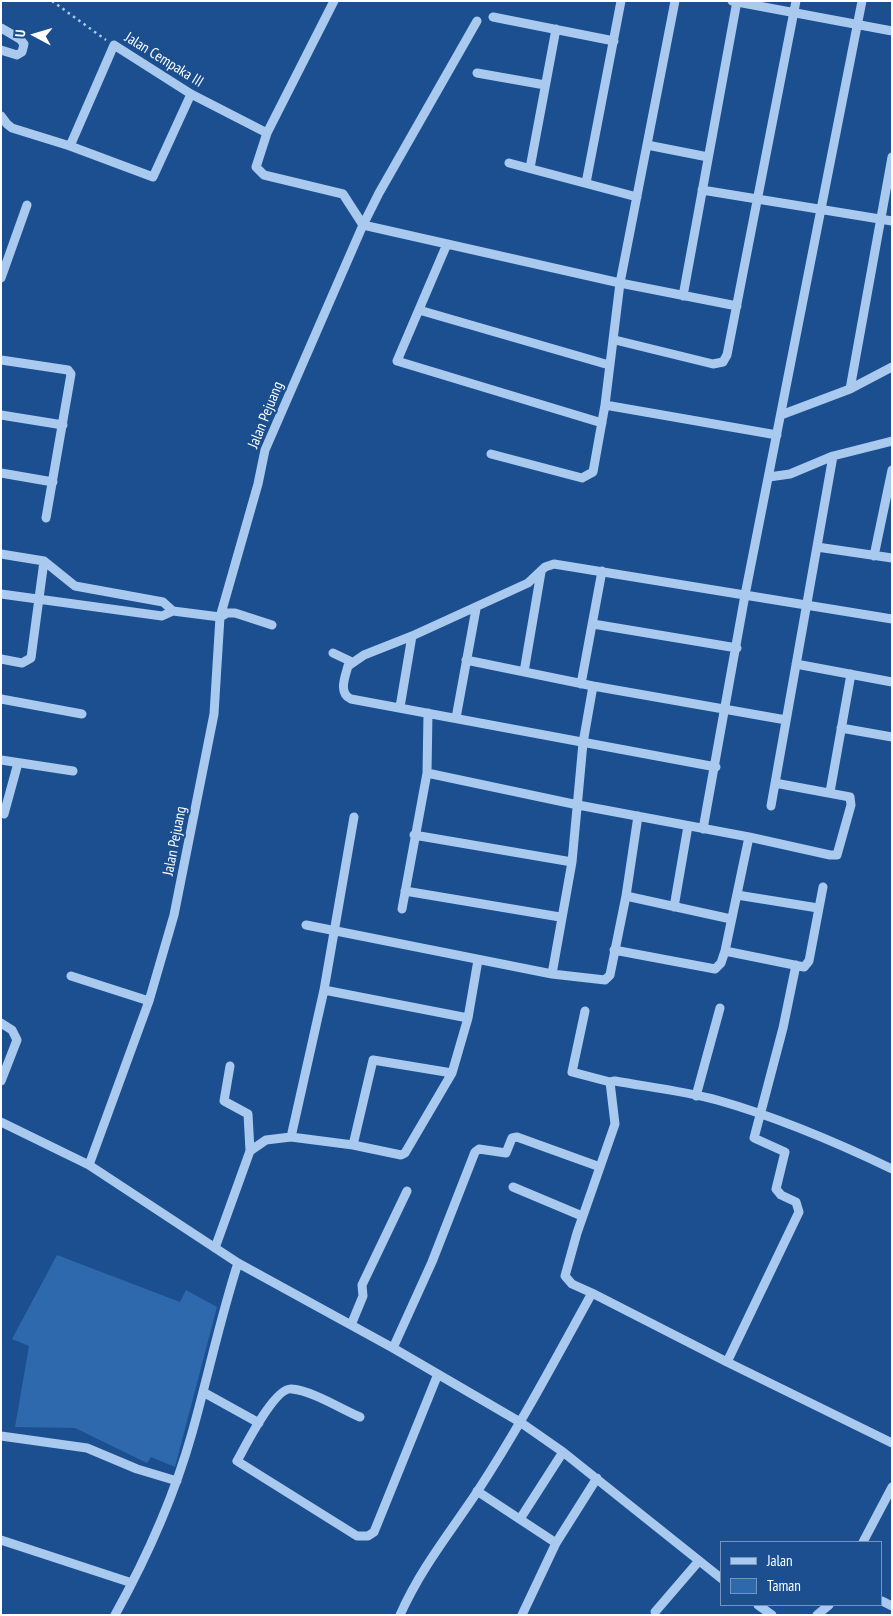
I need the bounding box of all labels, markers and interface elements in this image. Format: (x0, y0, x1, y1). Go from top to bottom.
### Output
north arrow (10, 10, 60, 60)
text: U (11, 29, 29, 38)
street label: Jalan Cempaka III (121, 29, 207, 91)
street label: Jalan Pejuang (245, 379, 287, 451)
street label: Jalan Pejuang (159, 805, 191, 877)
legend (720, 1541, 883, 1606)
text: Jalan (767, 1551, 793, 1570)
text: Taman (767, 1576, 801, 1595)

